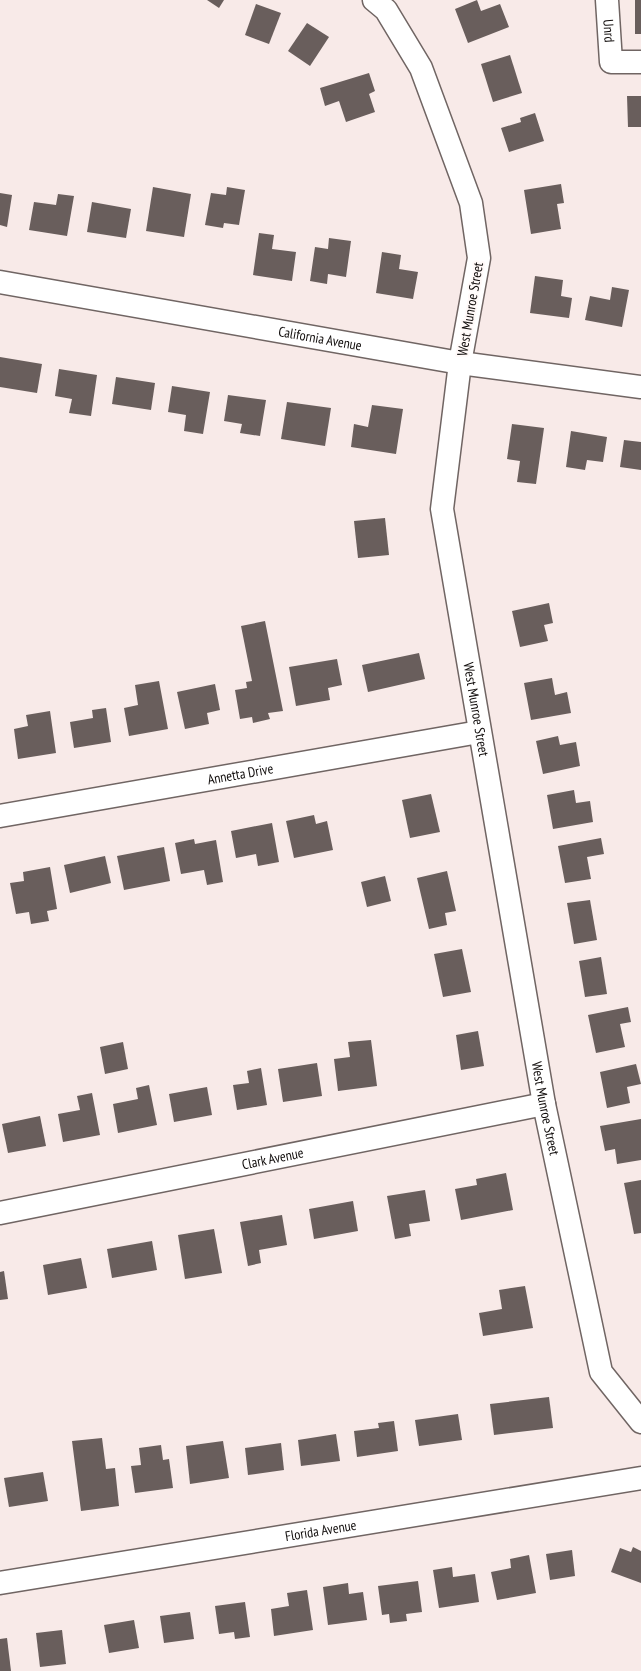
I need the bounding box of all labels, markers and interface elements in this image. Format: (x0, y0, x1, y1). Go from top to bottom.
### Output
street label: Unrd (599, 19, 619, 43)
street label: West Munroe Street (453, 261, 487, 357)
street label: California Avenue (277, 322, 363, 355)
street label: West Munroe Street (459, 661, 493, 758)
street label: Annetta Drive (206, 759, 275, 788)
street label: West Munroe Street (528, 1060, 564, 1157)
street label: Clark Avenue (240, 1143, 305, 1173)
street label: Florida Avenue (284, 1516, 358, 1545)

